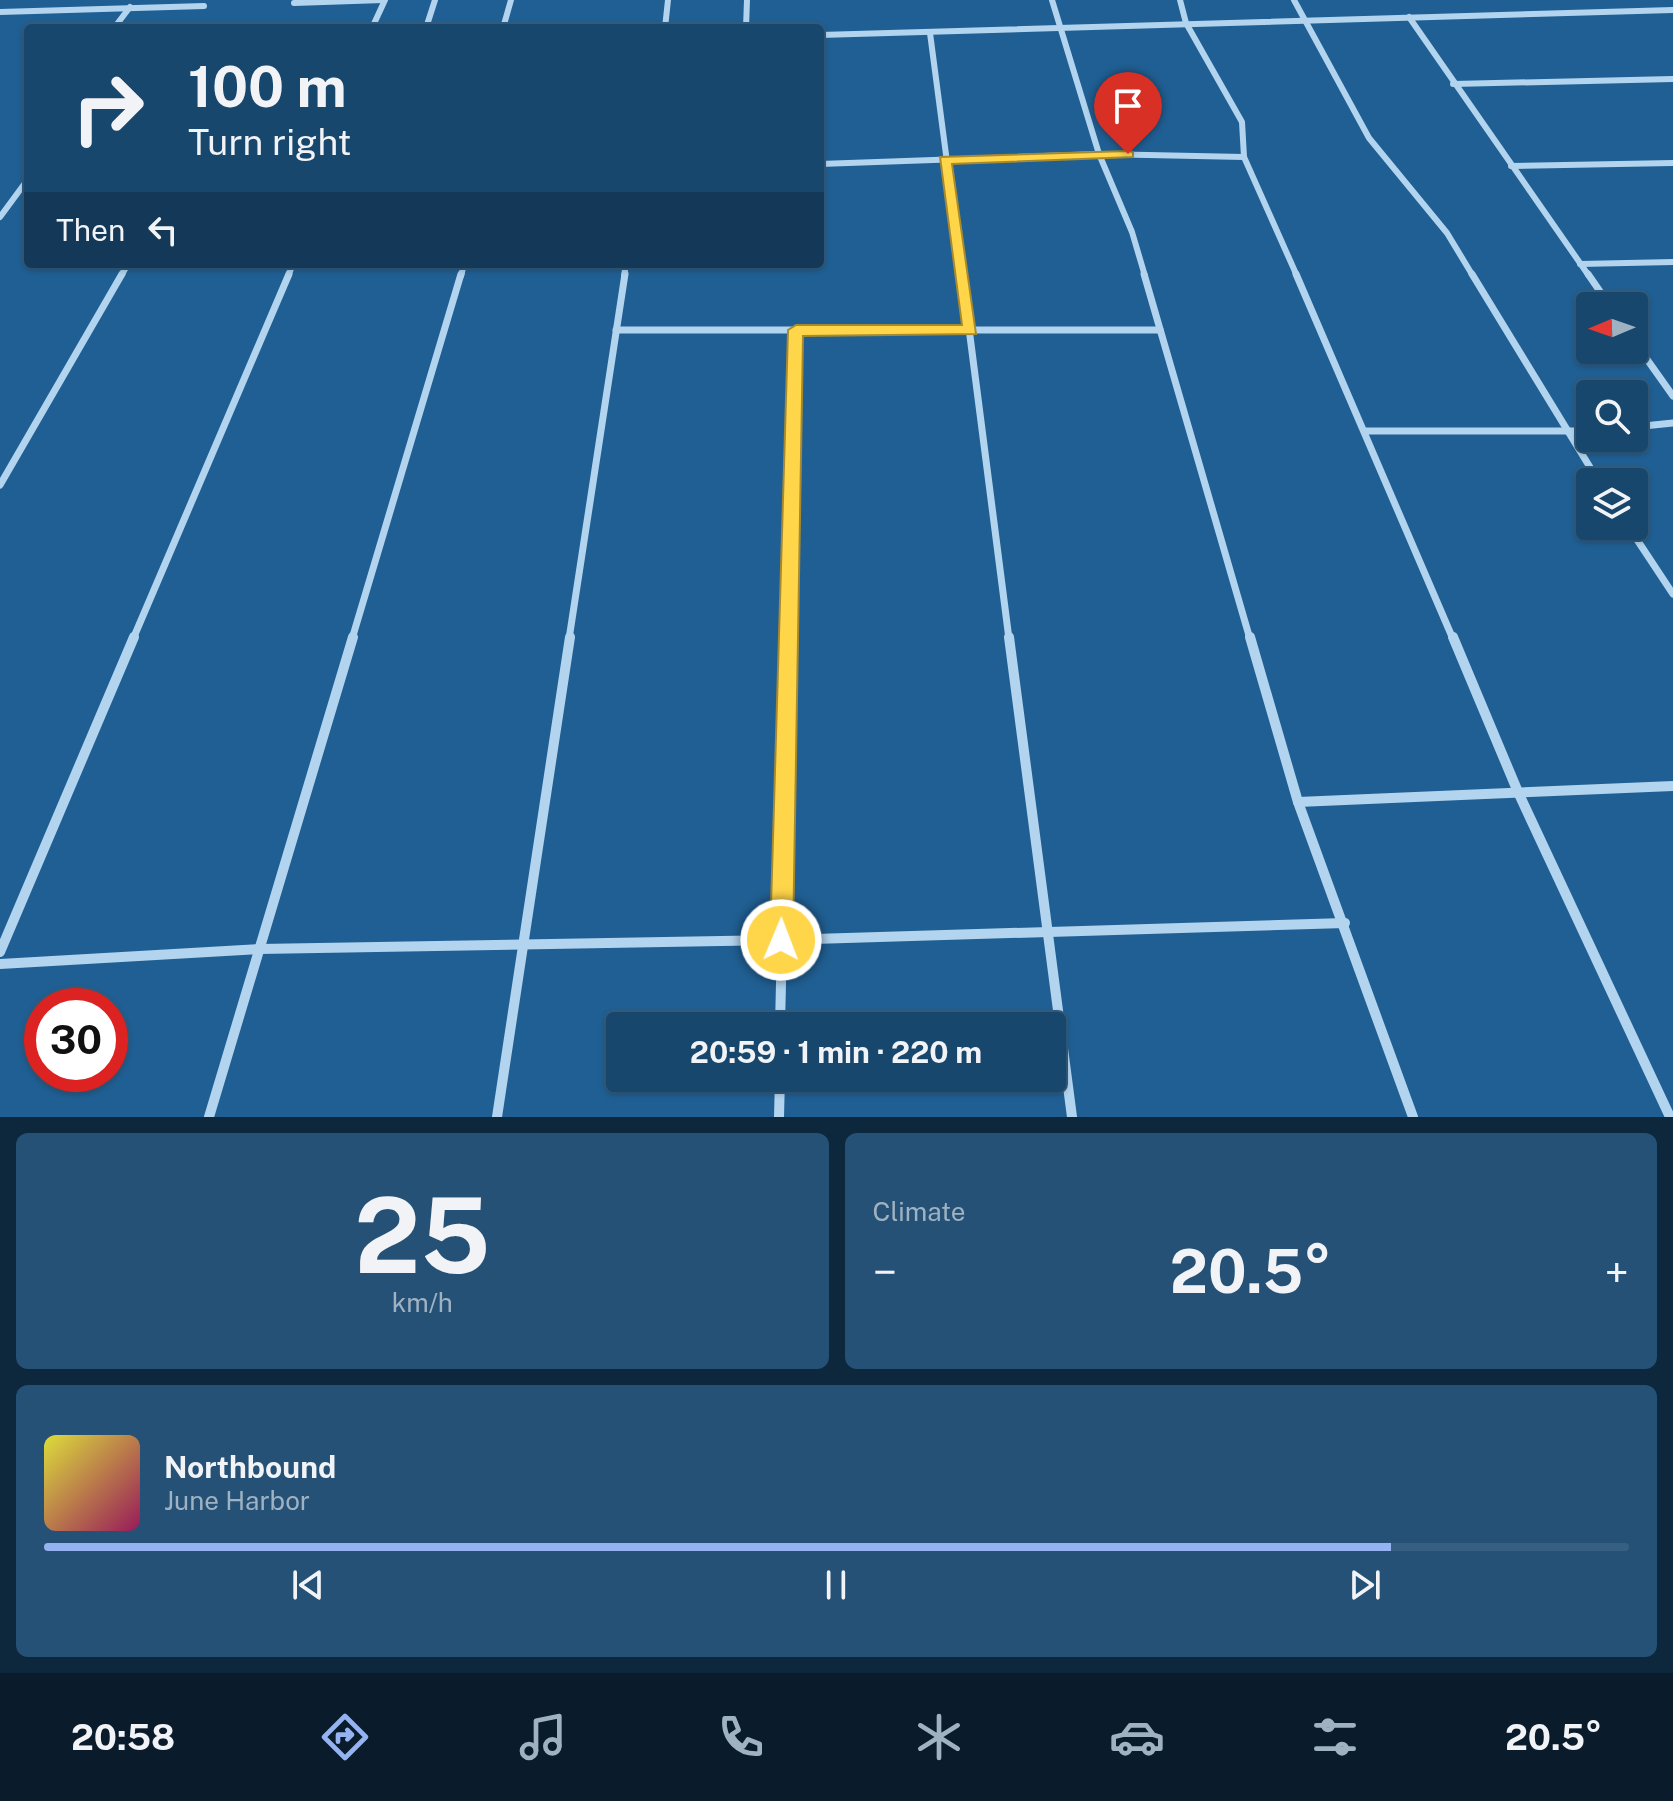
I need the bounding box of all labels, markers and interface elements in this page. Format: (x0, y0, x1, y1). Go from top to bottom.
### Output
text: 100 m (188, 54, 347, 120)
icon: right (56, 56, 160, 160)
pin (1094, 72, 1162, 154)
icon: arrive (1106, 84, 1150, 128)
text: Turn right (188, 121, 351, 163)
icon: left (141, 208, 185, 252)
text: Then (56, 212, 125, 248)
north arrow (1576, 292, 1648, 364)
map controls (1576, 292, 1648, 540)
button: search (1576, 380, 1648, 452)
button: layers (1576, 468, 1648, 540)
position arrow (739, 898, 823, 982)
speed limit sign: 30 (24, 988, 128, 1092)
text: 20:59 · 1 min · 220 m (690, 1034, 982, 1070)
text: 25 (354, 1174, 490, 1296)
text: Climate (873, 1196, 966, 1227)
text: 20.5° (1170, 1236, 1332, 1307)
text: − (873, 1246, 897, 1298)
text: + (1605, 1246, 1629, 1298)
text: km/h (392, 1287, 453, 1318)
text: Northbound (164, 1449, 336, 1485)
text: June Harbor (164, 1485, 310, 1516)
icon: previous (286, 1563, 330, 1607)
icon: pause (814, 1563, 858, 1607)
icon: next (1343, 1563, 1387, 1607)
icon: directions (317, 1709, 373, 1765)
icon: music (515, 1709, 571, 1765)
icon: phone (713, 1709, 769, 1765)
icon: climate (911, 1709, 967, 1765)
icon: car (1109, 1709, 1165, 1765)
icon: filters (1307, 1709, 1363, 1765)
text: 20:58 (71, 1716, 175, 1758)
text: 20.5° (1505, 1716, 1602, 1758)

